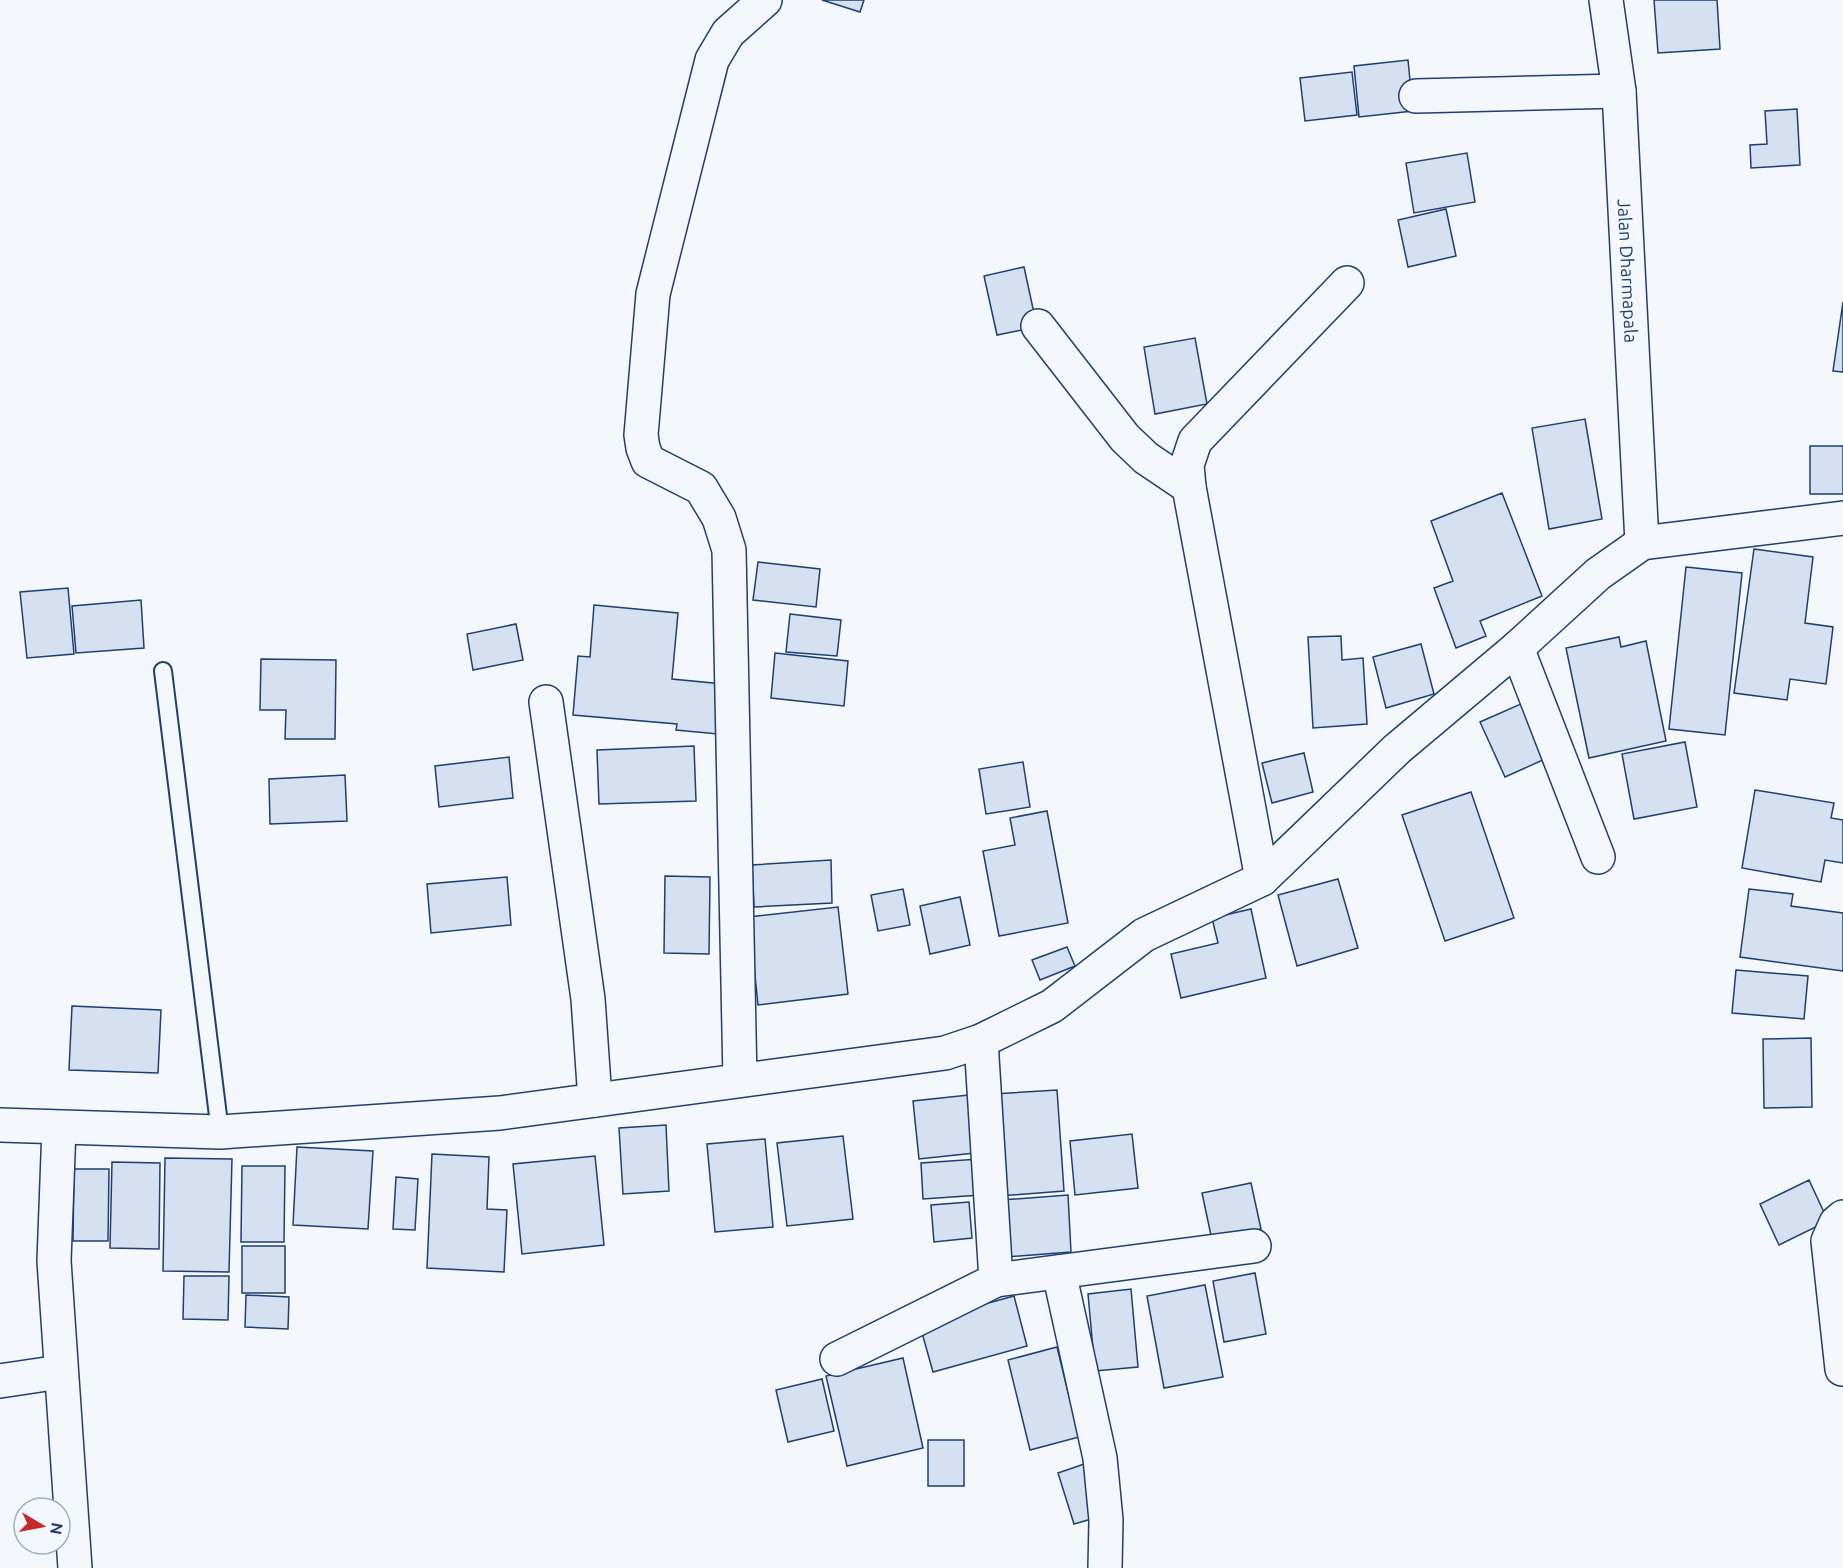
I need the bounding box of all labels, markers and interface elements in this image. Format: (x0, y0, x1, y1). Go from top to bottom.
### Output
street label: Jalan Dharmapala (1614, 198, 1642, 343)
north arrow (12, 1496, 72, 1556)
text: N (47, 1521, 67, 1536)

